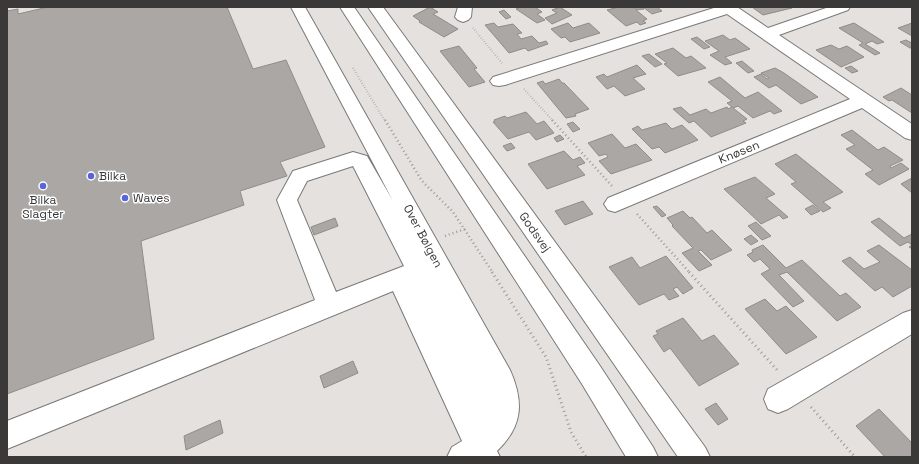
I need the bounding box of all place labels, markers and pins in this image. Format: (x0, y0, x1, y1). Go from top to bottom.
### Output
place label: Bilka (99, 168, 126, 184)
marker: Bilka (86, 171, 96, 181)
marker: Bilka Slagter (38, 181, 48, 191)
place label: Waves (133, 190, 170, 206)
place label: Bilka Slagter (22, 192, 64, 222)
marker: Waves (120, 193, 130, 203)

